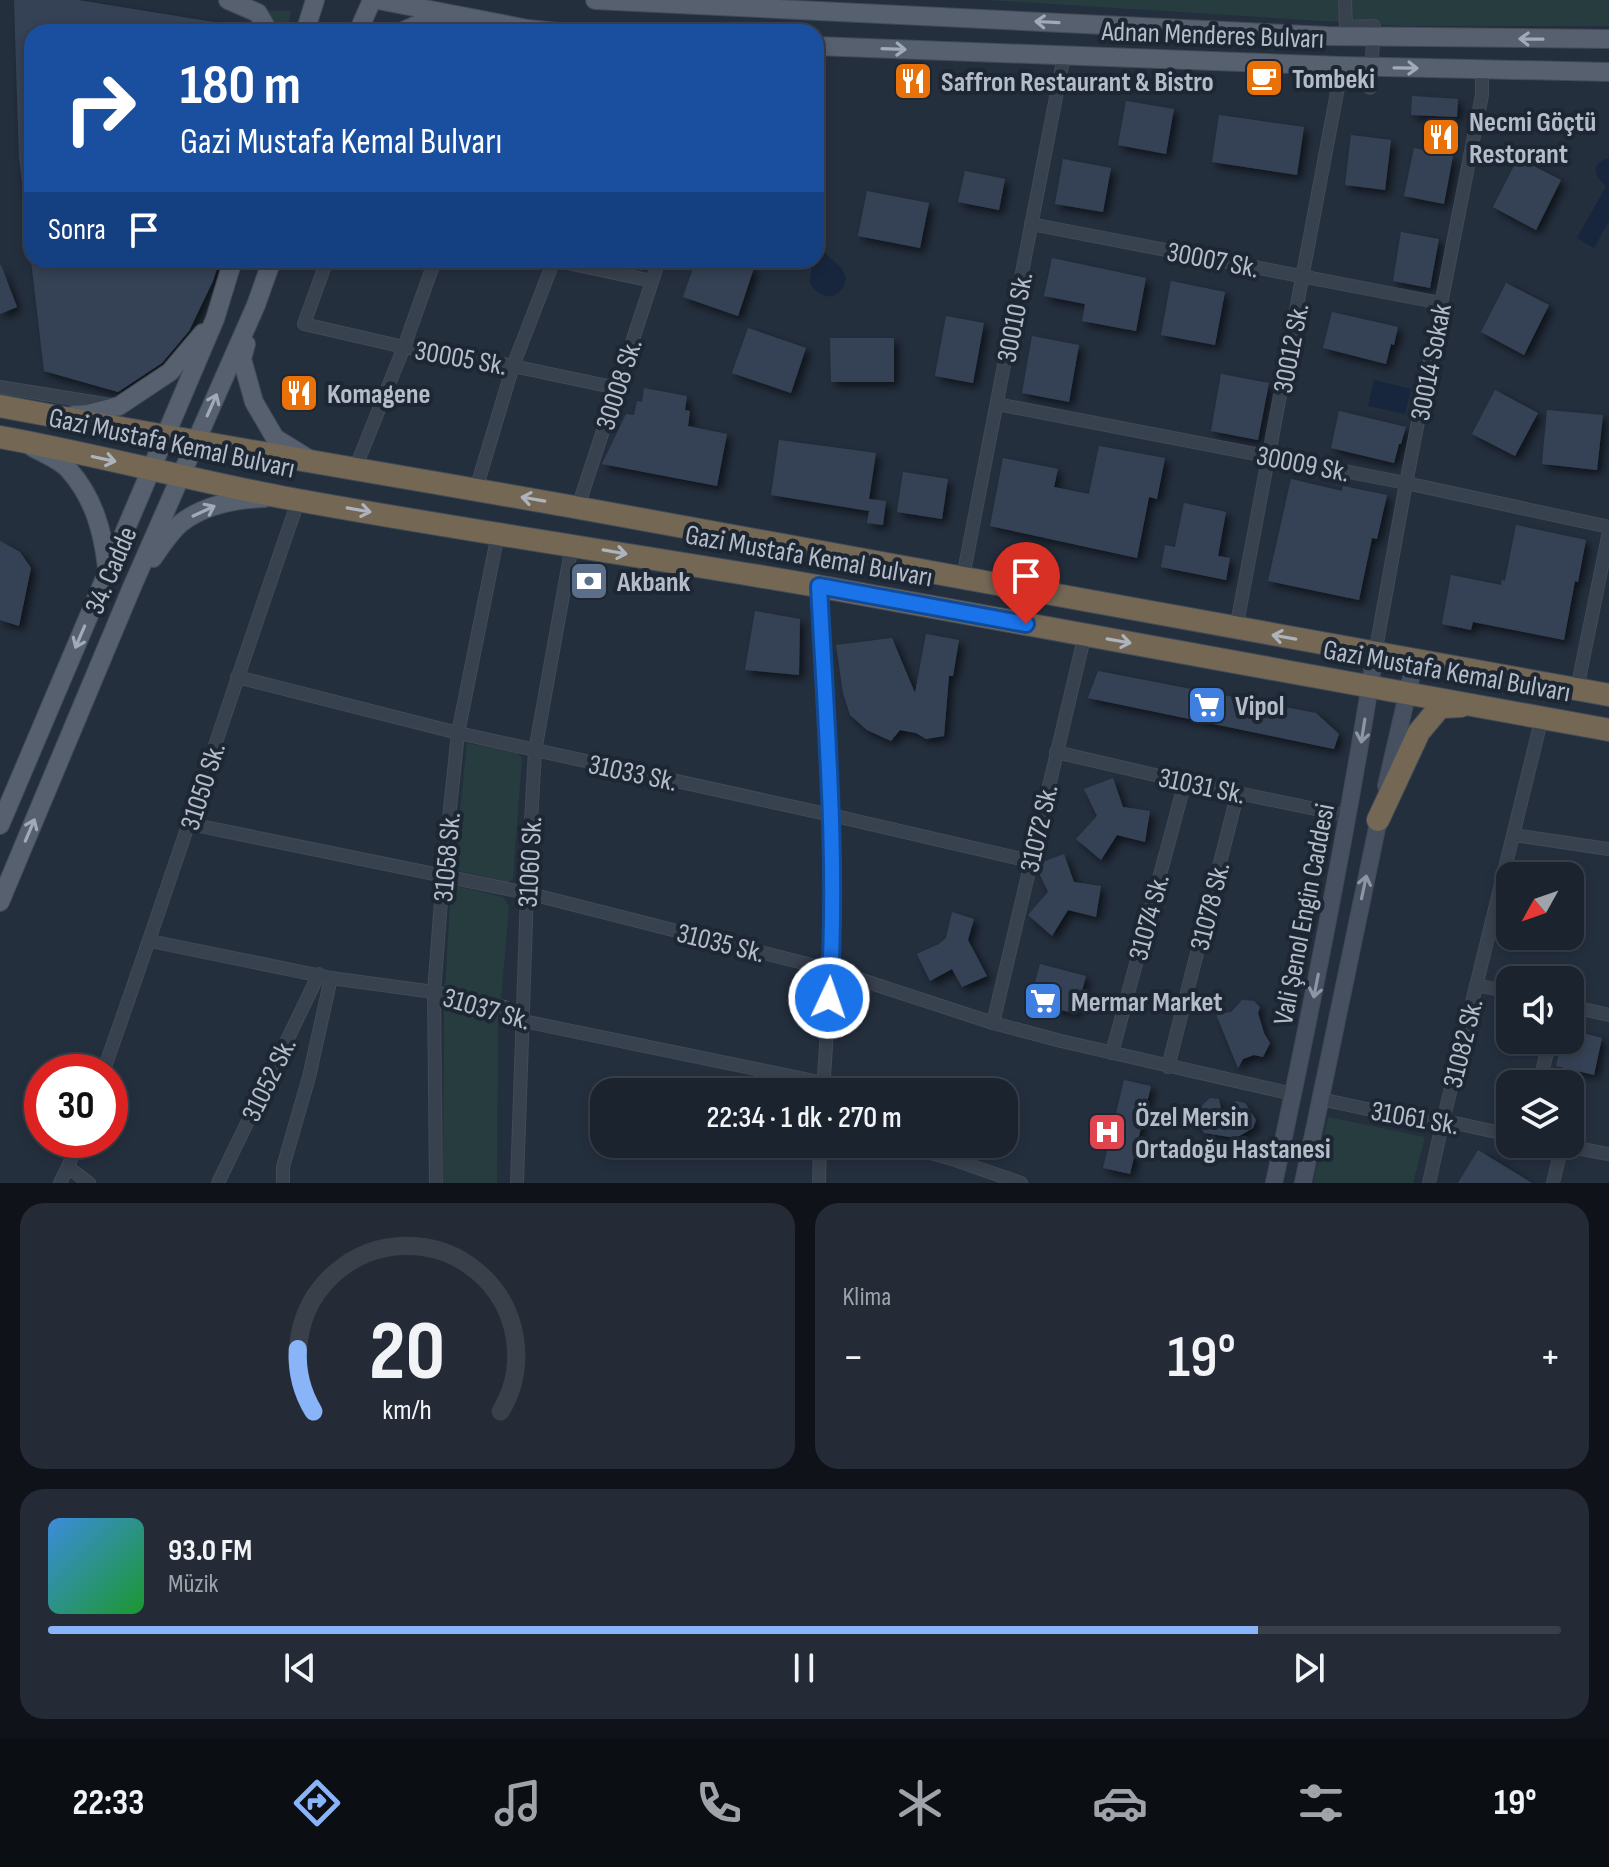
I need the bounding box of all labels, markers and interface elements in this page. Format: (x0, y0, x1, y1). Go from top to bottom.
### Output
one-way arrow (1034, 15, 1061, 30)
street label: Adnan Menderes Bulvarı (1100, 15, 1325, 56)
one-way arrow (1518, 31, 1545, 46)
one-way arrow (880, 42, 907, 57)
text: 180 m (180, 53, 301, 120)
icon: right (48, 56, 152, 160)
cafe icon: Tombeki (1243, 57, 1285, 99)
restaurant icon: Saffron Restaurant & Bistro (892, 60, 934, 102)
one-way arrow (1392, 60, 1419, 75)
place label: Tombeki (1292, 63, 1375, 96)
place label: Saffron Restaurant & Bistro (941, 66, 1214, 99)
place label: Necmi Göçtü Restorant (1469, 106, 1596, 171)
restaurant icon: Necmi Göçtü Restorant (1420, 116, 1462, 158)
text: Gazi Mustafa Kemal Bulvarı (180, 121, 502, 164)
icon: arrive (122, 208, 166, 252)
text: Sonra (48, 212, 106, 248)
street label: 30007 Sk. (1164, 235, 1261, 286)
street label: 30010 Sk. (991, 269, 1040, 365)
street label: 30012 Sk. (1267, 301, 1316, 396)
street label: 30014 Sokak (1404, 301, 1459, 424)
street label: 30005 Sk. (412, 334, 509, 383)
street label: 30008 Sk. (589, 335, 650, 434)
restaurant icon: Komagene (278, 372, 320, 414)
place label: Komagene (327, 378, 430, 411)
one-way arrow (206, 393, 221, 418)
street label: Gazi Mustafa Kemal Bulvarı (46, 401, 298, 486)
street label: 30009 Sk. (1253, 439, 1352, 490)
one-way arrow (90, 452, 116, 467)
one-way arrow (520, 491, 546, 506)
one-way arrow (191, 503, 215, 518)
one-way arrow (345, 503, 371, 518)
street label: Gazi Mustafa Kemal Bulvarı (682, 518, 935, 594)
street label: 34. Cadde (78, 522, 144, 619)
pin (992, 542, 1060, 624)
one-way arrow (602, 545, 627, 560)
icon: arrive (1004, 554, 1048, 598)
bank icon: Akbank (568, 560, 610, 602)
place label: Akbank (616, 566, 690, 599)
one-way arrow (71, 624, 86, 649)
one-way arrow (1272, 629, 1297, 644)
street label: Gazi Mustafa Kemal Bulvarı (1320, 633, 1573, 709)
one-way arrow (1106, 634, 1132, 649)
supermarket icon: Vipol (1186, 684, 1228, 726)
place label: Vipol (1235, 690, 1284, 723)
one-way arrow (1355, 718, 1370, 743)
street label: 31050 Sk. (174, 738, 233, 834)
street label: 31033 Sk. (585, 748, 680, 799)
street label: 31031 Sk. (1155, 761, 1248, 812)
street label: 31072 Sk. (1013, 781, 1066, 875)
street label: Vali Şenol Engin Caddesi (1267, 801, 1342, 1028)
street label: 31058 Sk. (427, 811, 468, 903)
street label: 31060 Sk. (512, 816, 549, 908)
one-way arrow (24, 818, 39, 843)
street label: 31078 Sk. (1184, 859, 1237, 954)
north arrow (1496, 862, 1584, 950)
map controls (1496, 862, 1584, 1158)
street label: 31074 Sk. (1122, 871, 1177, 964)
one-way arrow (1358, 875, 1373, 901)
street label: 31035 Sk. (673, 917, 768, 970)
position arrow (787, 956, 871, 1040)
button: sound (1496, 966, 1584, 1054)
one-way arrow (1307, 973, 1322, 999)
supermarket icon: Mermar Market (1022, 980, 1064, 1022)
street label: 31037 Sk. (439, 981, 534, 1038)
place label: Mermar Market (1071, 986, 1223, 1019)
street label: 31082 Sk. (1436, 995, 1490, 1091)
street label: 31052 Sk. (235, 1032, 304, 1127)
speed limit sign: 30 (24, 1054, 128, 1158)
button: layers (1496, 1070, 1584, 1158)
street label: 31061 Sk. (1368, 1095, 1461, 1142)
text: 22:34 · 1 dk · 270 m (706, 1100, 902, 1136)
place label: Özel Mersin Ortadoğu Hastanesi (1135, 1101, 1331, 1166)
hospital icon: Özel Mersin Ortadoğu Hastanesi (1086, 1111, 1128, 1153)
text: Klima (843, 1282, 891, 1313)
text: 20 (369, 1303, 445, 1403)
text: 19° (1167, 1322, 1236, 1394)
text: − (843, 1331, 864, 1384)
text: + (1539, 1331, 1561, 1384)
text: km/h (383, 1393, 432, 1428)
text: 93.0 FM (168, 1533, 252, 1569)
text: Müzik (168, 1569, 218, 1600)
icon: previous (278, 1646, 322, 1690)
icon: pause (782, 1646, 826, 1690)
icon: next (1287, 1646, 1331, 1690)
icon: directions (289, 1775, 345, 1831)
icon: music (490, 1775, 546, 1831)
icon: phone (691, 1775, 747, 1831)
icon: climate (892, 1775, 948, 1831)
icon: car (1092, 1775, 1148, 1831)
icon: filters (1293, 1775, 1349, 1831)
text: 22:33 (72, 1782, 144, 1825)
text: 19° (1494, 1782, 1537, 1825)

